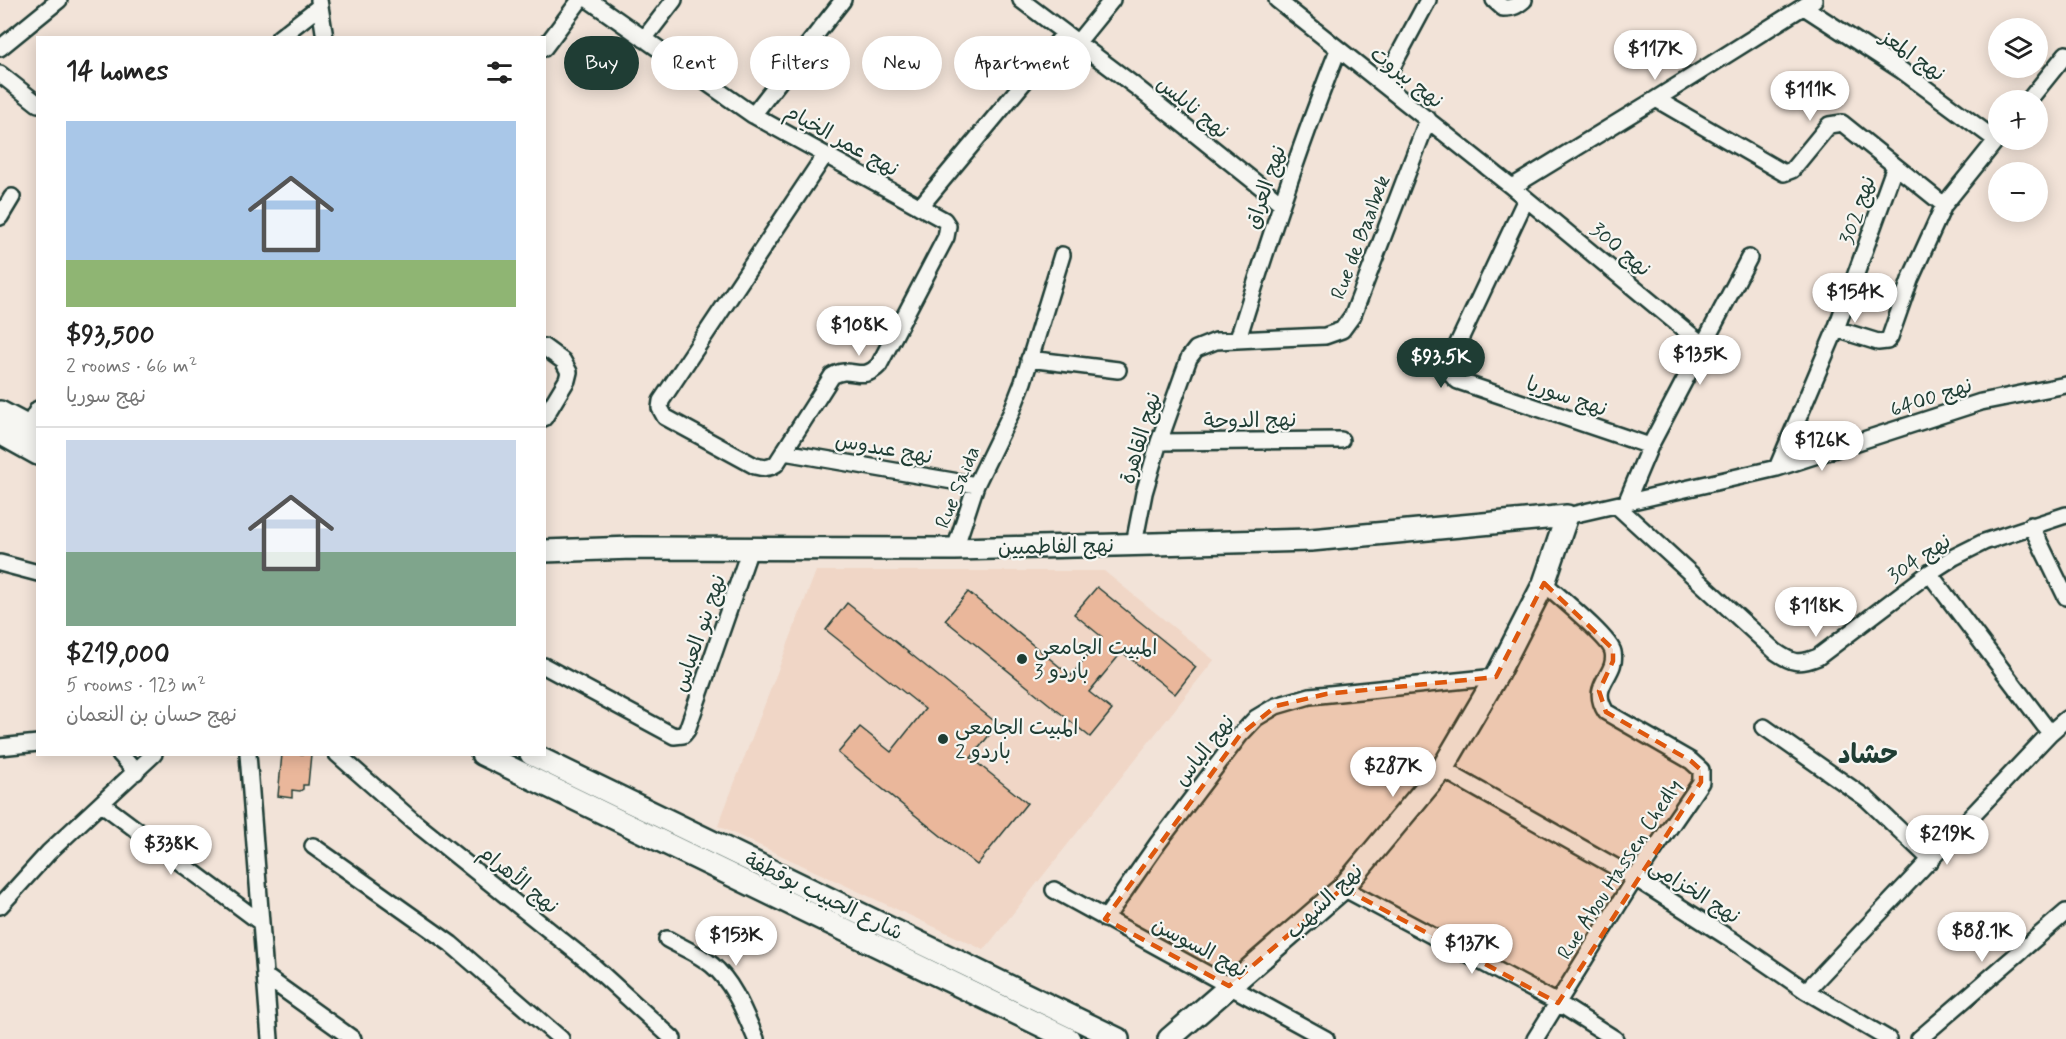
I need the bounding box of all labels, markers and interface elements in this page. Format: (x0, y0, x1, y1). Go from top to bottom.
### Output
map controls (1988, 18, 2048, 222)
button: layers (1988, 18, 2048, 78)
street label: نهج المعز (1873, 22, 1951, 88)
pin: $117K (1613, 30, 1697, 81)
chip: Buy (564, 36, 639, 90)
chip: Rent (651, 36, 738, 90)
chip: Filters (750, 36, 850, 90)
chip: New (862, 36, 942, 90)
chip: Apartment (954, 36, 1091, 90)
text: $117K (1628, 36, 1682, 63)
street label: نهج بيروت (1364, 40, 1449, 115)
text: 14 homes (66, 55, 168, 89)
icon: filters (483, 56, 516, 89)
street label: نهج نابلس (1150, 70, 1234, 146)
pin: $111K (1768, 71, 1852, 122)
text: $111K (1784, 77, 1836, 104)
button: + (1988, 90, 2048, 150)
street label: نهج عمر الخيام (779, 98, 904, 185)
street label: نهج العراق (1239, 142, 1293, 233)
icon: home (237, 160, 345, 268)
button: − (1988, 162, 2048, 222)
street label: Rue de Baalbek (1324, 171, 1398, 304)
street label: نهج 302 (1833, 172, 1883, 248)
street label: نهج 300 (1584, 216, 1657, 283)
pin: $154K (1813, 273, 1897, 324)
text: $154K (1826, 279, 1884, 306)
pin: $108K (817, 306, 901, 357)
text: $108K (830, 312, 888, 339)
text: $93,500 (66, 319, 155, 353)
pin: $135K (1658, 335, 1742, 386)
pin: $93.5K (1392, 338, 1490, 389)
text: $135K (1673, 341, 1727, 368)
text: $93.5K (1411, 344, 1471, 371)
text: 2 rooms · 66 m² (66, 353, 197, 380)
street label: نهج سوريا (1523, 370, 1611, 424)
street label: نهج 6400 (1887, 372, 1976, 424)
text: نهج سوريا (66, 383, 146, 410)
street label: نهج القاهرة (1114, 389, 1168, 488)
street label: نهج الدوحة (1203, 406, 1297, 436)
pin: $126K (1780, 421, 1864, 472)
street label: نهج عبدوس (833, 427, 935, 471)
text: $126K (1795, 427, 1849, 454)
street label: Rue Saida (929, 442, 987, 533)
icon: home (237, 479, 345, 587)
street label: نهج 304 (1882, 527, 1957, 590)
street label: نهج الفاطميين (998, 532, 1114, 562)
street label: نهج بنو العباس (667, 571, 733, 696)
pin: $118K (1774, 587, 1858, 638)
text: $118K (1789, 593, 1843, 620)
place label: المبيت الجامعي باردو 3 (1034, 634, 1157, 686)
text: $219,000 (66, 638, 170, 672)
marker: المبيت الجامعي باردو 3 (1015, 652, 1029, 666)
text: 5 rooms · 123 m² (66, 672, 206, 699)
text: نهج حسان بن النعمان (66, 702, 237, 729)
street label: نهج الياس (1168, 709, 1242, 792)
place label: المبيت الجامعي باردو 2 (955, 714, 1078, 766)
marker: المبيت الجامعي باردو 2 (936, 732, 950, 746)
district label: حشاد (1838, 738, 1898, 773)
pin: $287K (1351, 747, 1435, 798)
text: $287K (1364, 753, 1422, 780)
street label: Rue Abou Hassen Chedly (1551, 774, 1689, 965)
pin: $219K (1905, 815, 1989, 866)
text: $219K (1920, 821, 1974, 848)
pin: $338K (129, 825, 213, 876)
text: $338K (144, 831, 198, 858)
street label: نهج الأهرام (472, 838, 565, 921)
street label: شارع الحبيب بوقطفة (740, 846, 907, 947)
street label: نهج الخزامى (1644, 853, 1745, 931)
street label: نهج الشهب (1280, 858, 1369, 946)
street label: نهج السوسن (1147, 911, 1252, 985)
pin: $88.1K (1933, 912, 2031, 963)
pin: $153K (694, 916, 778, 967)
text: $88.1K (1951, 918, 2013, 945)
text: $153K (709, 922, 763, 949)
pin: $137K (1430, 924, 1514, 975)
text: $137K (1445, 930, 1499, 957)

